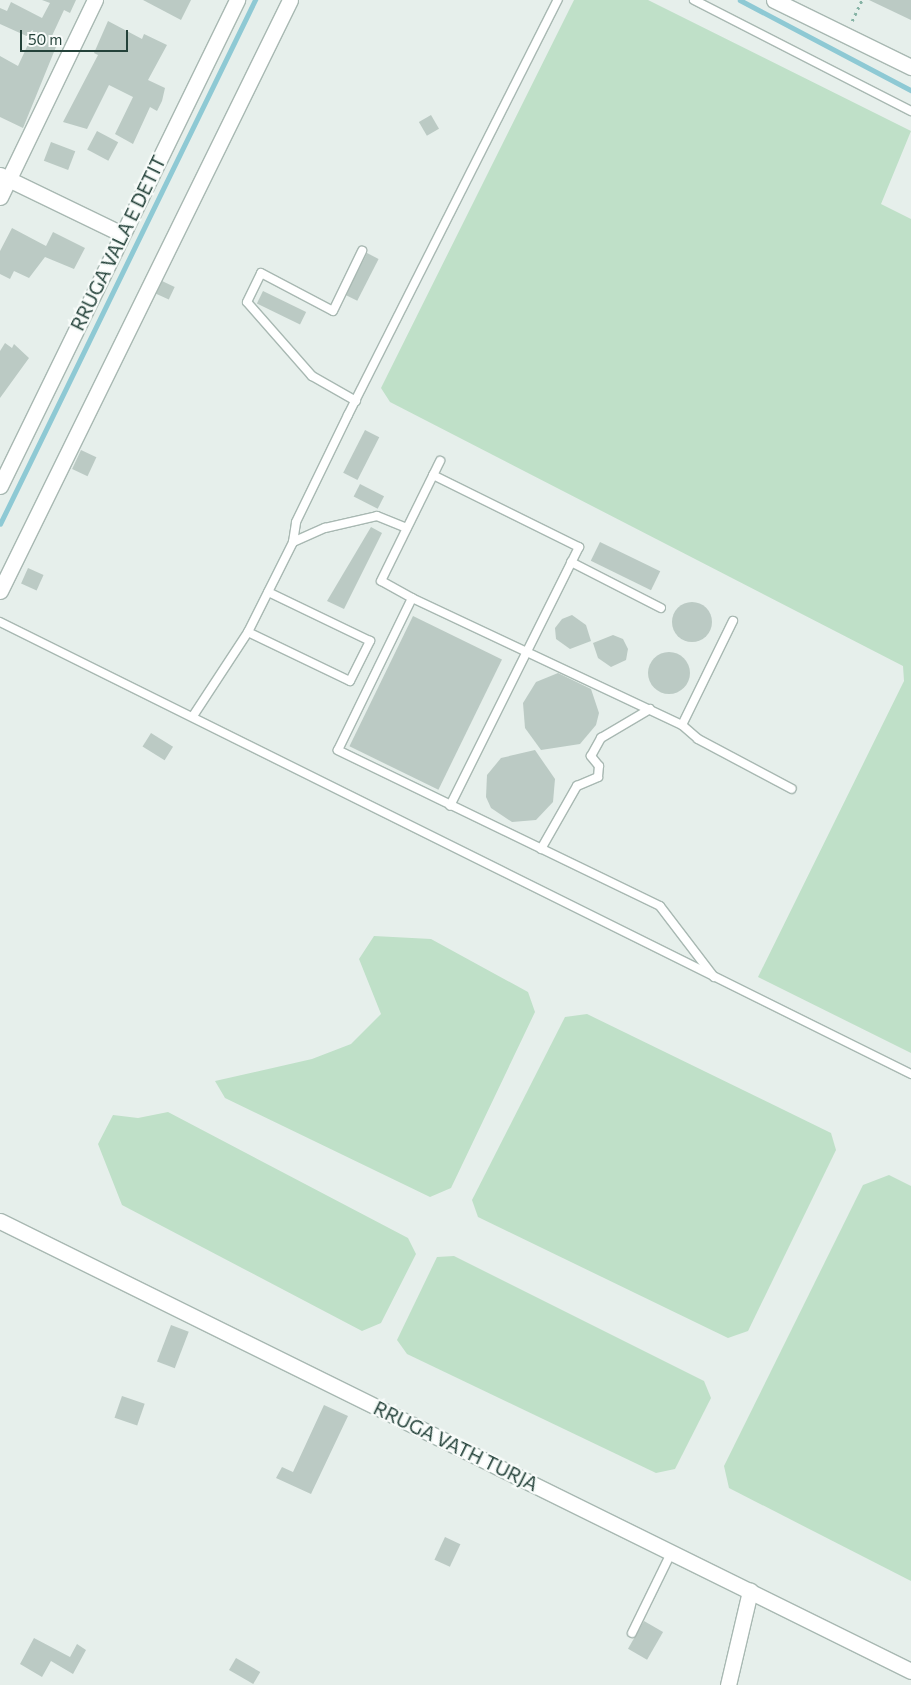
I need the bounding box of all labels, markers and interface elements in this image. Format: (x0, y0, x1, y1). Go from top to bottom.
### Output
scale bar (22, 20, 130, 52)
text: 50 m (28, 30, 62, 48)
street label: RRUGA VALA E DETIT (66, 152, 170, 334)
street label: RRUGA VATH TURJA (370, 1396, 542, 1496)

